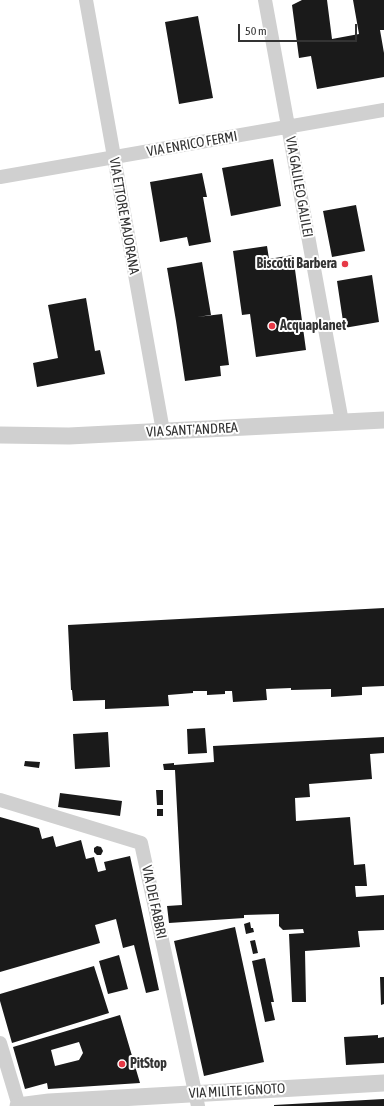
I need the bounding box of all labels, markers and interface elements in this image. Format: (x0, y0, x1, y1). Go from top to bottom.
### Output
scale bar (240, 16, 359, 42)
text: 50 m (245, 24, 267, 38)
street label: VIA ENRICO FERMI (145, 128, 239, 160)
street label: VIA GALILEO GALILEI (282, 135, 316, 239)
street label: VIA ETTORE MAJORANA (105, 156, 143, 276)
place label: Biscotti Barbera (257, 256, 337, 272)
marker: Biscotti Barbera (340, 259, 350, 269)
place label: Acquaplanet (280, 318, 346, 334)
marker: Acquaplanet (267, 321, 277, 331)
street label: VIA SANT'ANDREA (146, 419, 238, 441)
street label: VIA DEI FABBRI (138, 864, 170, 940)
place label: PitStop (130, 1056, 167, 1072)
marker: PitStop (117, 1059, 127, 1069)
street label: VIA MILITE IGNOTO (188, 1080, 286, 1102)

